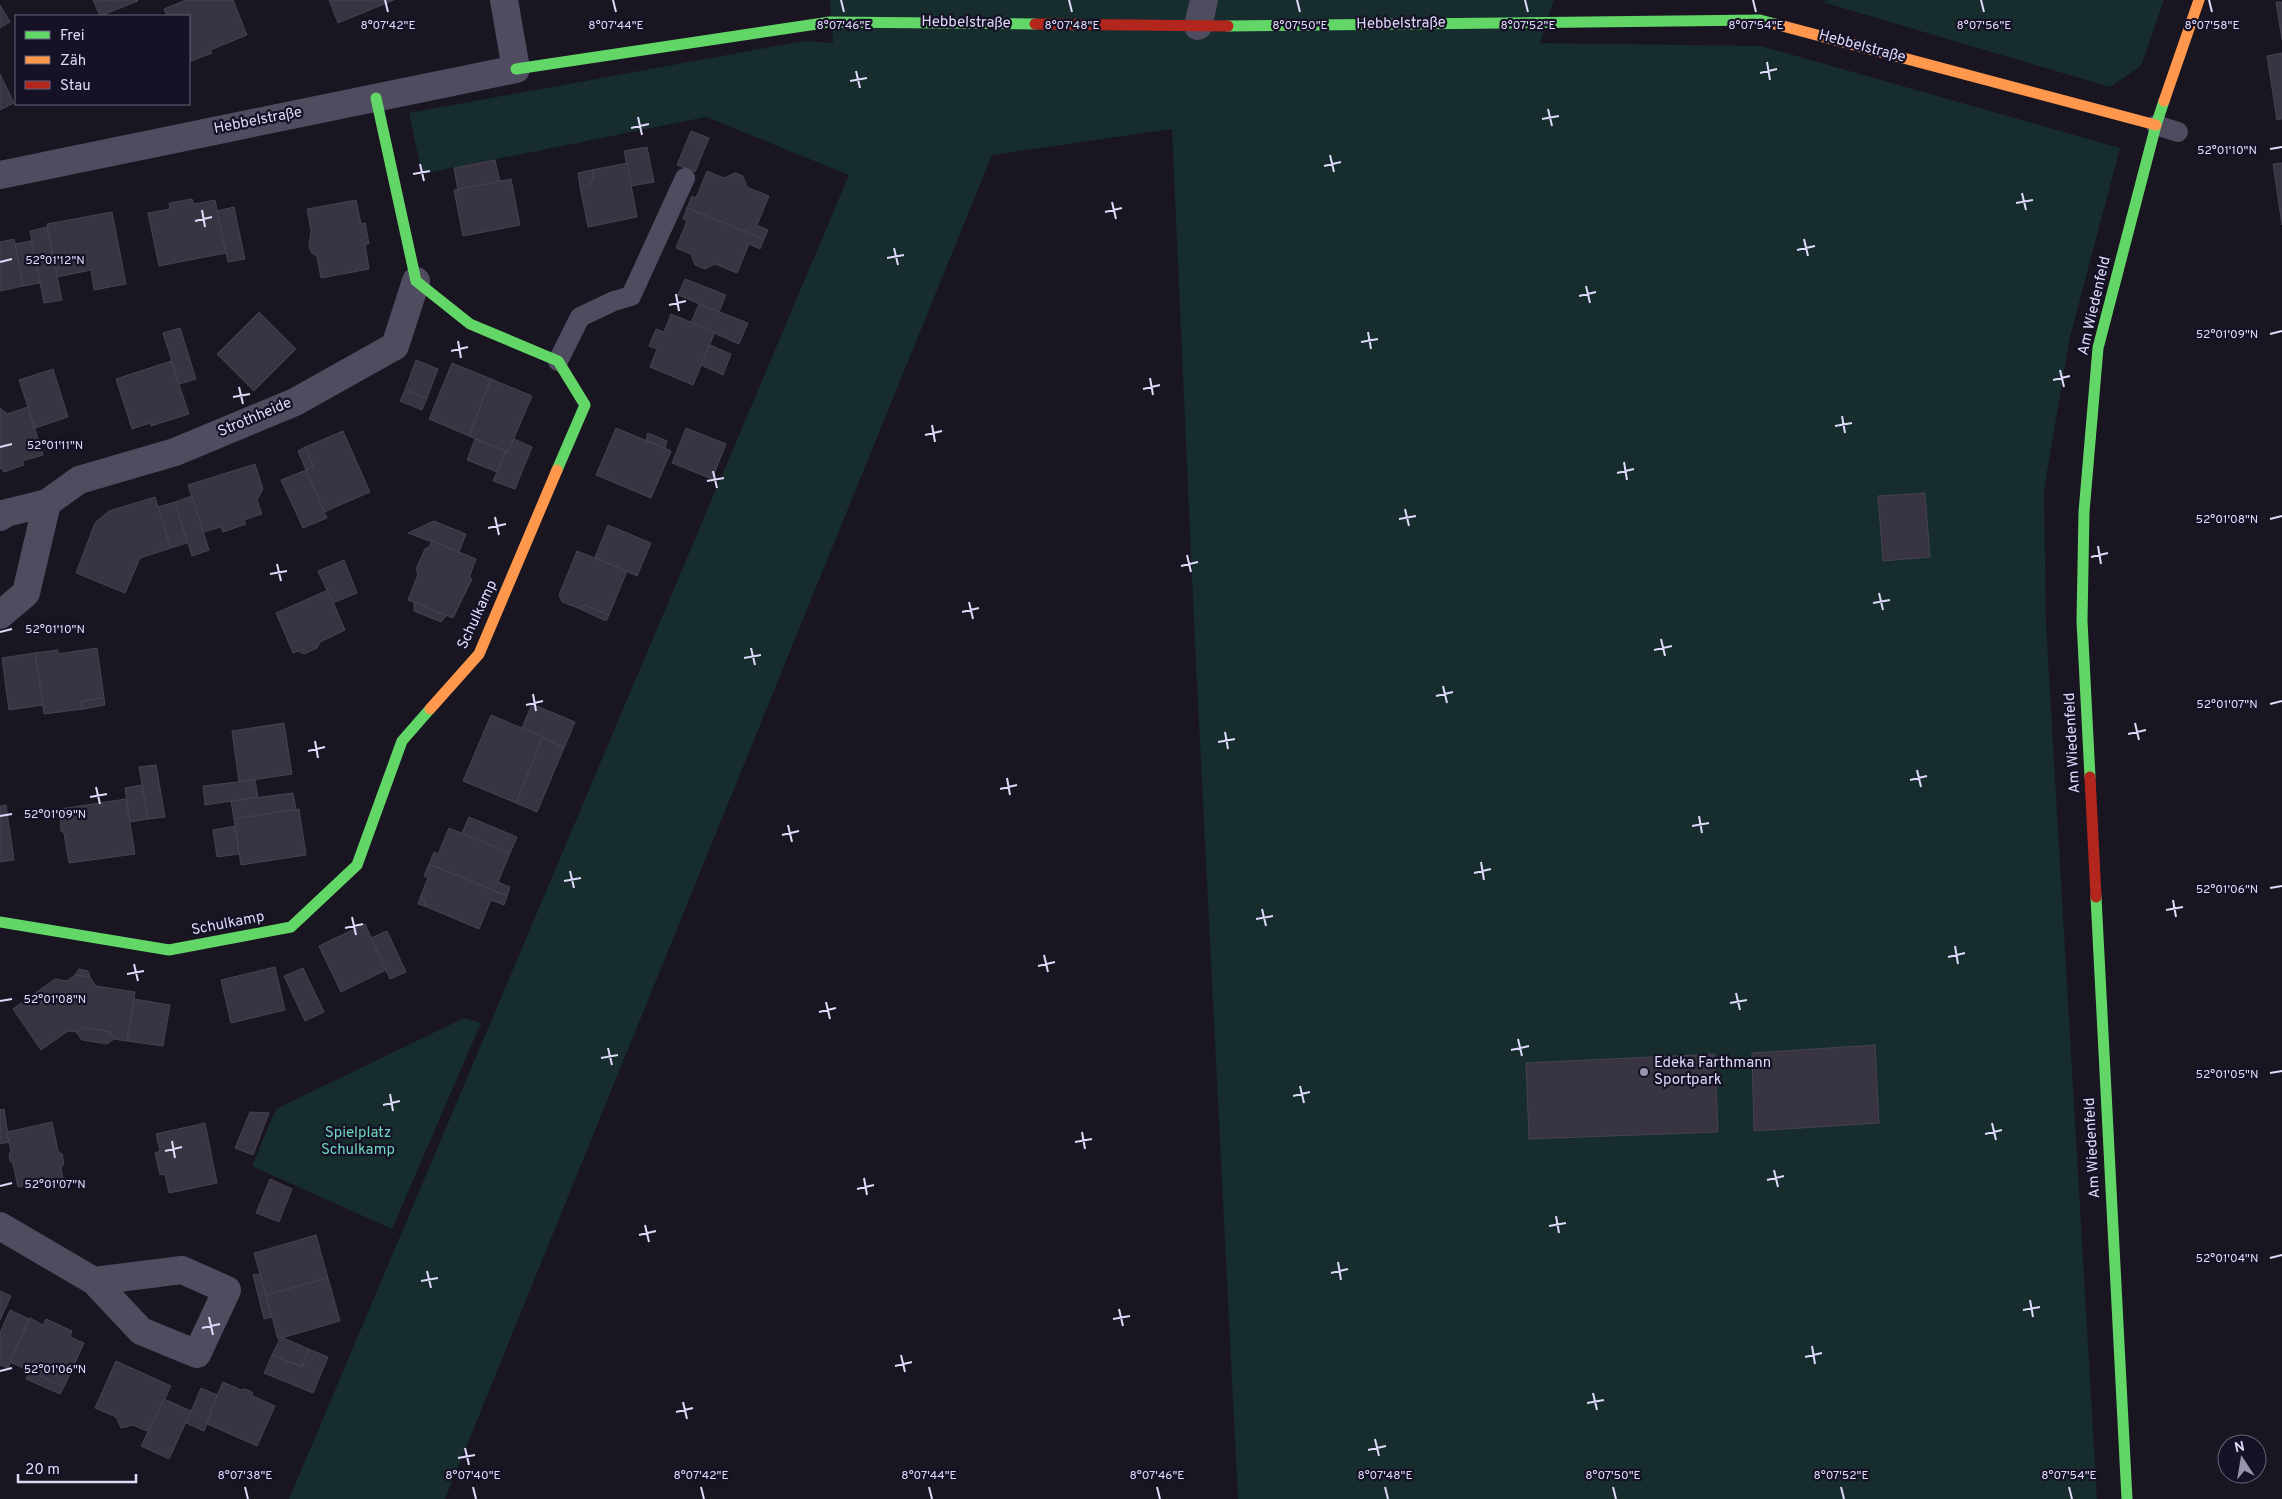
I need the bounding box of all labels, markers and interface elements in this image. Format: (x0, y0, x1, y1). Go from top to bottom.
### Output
street label: Hebbelstraße (921, 13, 1011, 33)
street label: Hebbelstraße (1356, 14, 1446, 34)
legend (15, 15, 190, 105)
text: 8°07'42"E (360, 18, 416, 34)
text: 8°07'44"E (588, 18, 644, 34)
text: 8°07'46"E (816, 18, 872, 34)
text: 8°07'48"E (1044, 18, 1100, 34)
text: 8°07'50"E (1272, 18, 1328, 34)
text: 8°07'52"E (1500, 18, 1556, 34)
text: 8°07'54"E (1728, 18, 1784, 34)
text: 8°07'56"E (1956, 18, 2012, 34)
text: 8°07'58"E (2184, 18, 2240, 34)
street label: Hebbelstraße (1816, 26, 1908, 68)
text: Frei (60, 27, 85, 46)
text: Zäh (60, 52, 86, 71)
text: Stau (60, 77, 91, 96)
street label: Hebbelstraße (212, 103, 304, 139)
text: 52°01'10"N (2197, 143, 2257, 159)
text: 52°01'12"N (25, 253, 85, 269)
street label: Am Wiedenfeld (2074, 255, 2116, 357)
text: 52°01'09"N (2196, 327, 2258, 343)
street label: Strothheide (215, 394, 295, 442)
text: 52°01'11"N (27, 438, 83, 454)
text: 52°01'08"N (2196, 512, 2258, 528)
street label: Schulkamp (454, 577, 502, 653)
text: 52°01'10"N (25, 622, 85, 638)
street label: Am Wiedenfeld (2061, 692, 2085, 794)
text: 52°01'07"N (2196, 697, 2258, 713)
text: 52°01'09"N (24, 807, 86, 823)
text: 52°01'06"N (2196, 882, 2258, 898)
street label: Schulkamp (190, 908, 266, 940)
text: 52°01'08"N (24, 992, 86, 1008)
place label: Edeka Farthmann Sportpark (1654, 1054, 1771, 1090)
marker: Edeka Farthmann Sportpark (1638, 1066, 1650, 1078)
text: 52°01'05"N (2196, 1067, 2258, 1083)
street label: Am Wiedenfeld (2081, 1097, 2105, 1199)
park label: Spielplatz Schulkamp (321, 1124, 395, 1160)
text: 52°01'07"N (24, 1177, 86, 1193)
text: 52°01'04"N (2196, 1251, 2258, 1267)
text: 52°01'06"N (24, 1362, 86, 1378)
north arrow (2217, 1434, 2267, 1484)
text: N (2233, 1438, 2246, 1457)
scale bar (18, 1452, 135, 1484)
text: 20 m (25, 1461, 60, 1480)
text: 8°07'38"E (218, 1468, 273, 1484)
text: 8°07'40"E (445, 1468, 501, 1484)
text: 8°07'42"E (673, 1468, 729, 1484)
text: 8°07'44"E (901, 1468, 957, 1484)
text: 8°07'46"E (1129, 1468, 1185, 1484)
text: 8°07'48"E (1357, 1468, 1413, 1484)
text: 8°07'50"E (1585, 1468, 1641, 1484)
text: 8°07'52"E (1813, 1468, 1869, 1484)
text: 8°07'54"E (2041, 1468, 2097, 1484)

